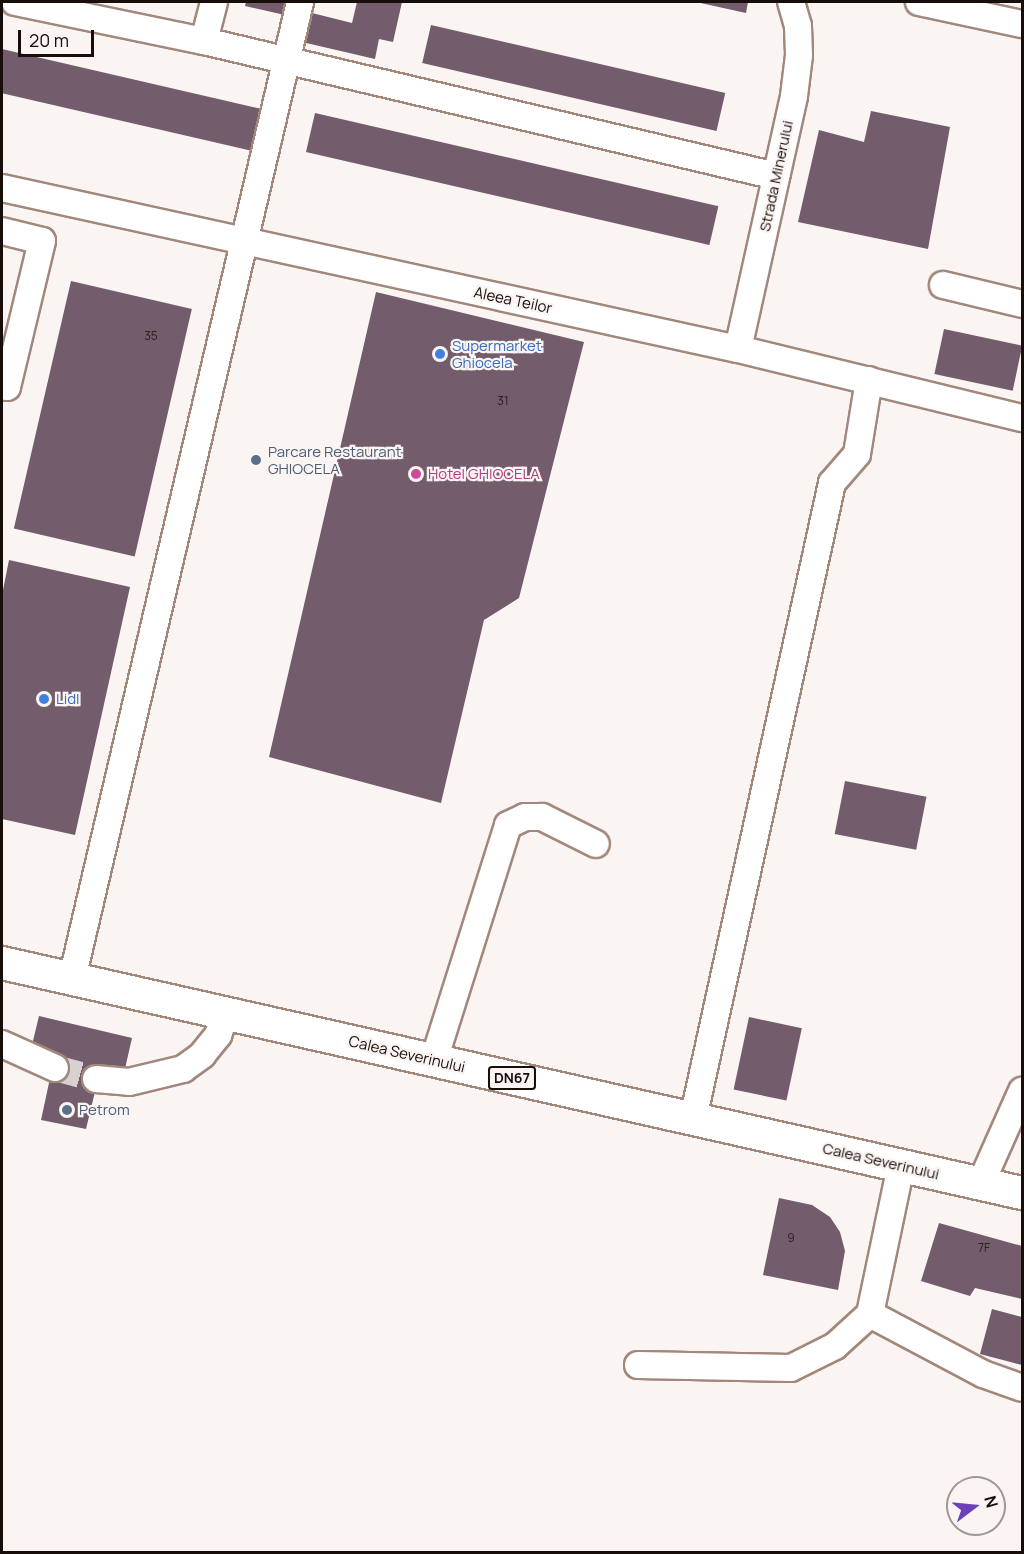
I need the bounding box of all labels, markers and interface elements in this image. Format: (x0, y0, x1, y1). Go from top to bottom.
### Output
scale bar (21, 18, 98, 56)
text: 20 m (29, 28, 69, 52)
street label: Strada Minerului (755, 119, 797, 233)
street label: Aleea Teilor (472, 283, 554, 317)
house number: 35 (144, 329, 158, 343)
place label: Supermarket Ghiocela (452, 336, 542, 371)
marker: Supermarket Ghiocela (433, 347, 447, 361)
house number: 31 (497, 394, 509, 408)
place label: Parcare Restaurant GHIOCELA (268, 442, 402, 477)
marker: Parcare Restaurant GHIOCELA (249, 453, 263, 467)
place label: Hotel GHIOCELA (428, 465, 540, 483)
marker: Hotel GHIOCELA (409, 467, 423, 481)
place label: Lidl (56, 690, 80, 708)
marker: Lidl (37, 692, 51, 706)
street label: Calea Severinului (347, 1032, 467, 1076)
road number: DN67 (486, 1067, 538, 1089)
place label: Petrom (79, 1101, 130, 1119)
marker: Petrom (60, 1103, 74, 1117)
street label: Calea Severinului (821, 1139, 941, 1183)
house number: 9 (787, 1231, 795, 1245)
house number: 7F (978, 1241, 990, 1255)
north arrow (946, 1476, 1006, 1536)
text: N (979, 1493, 1004, 1510)

